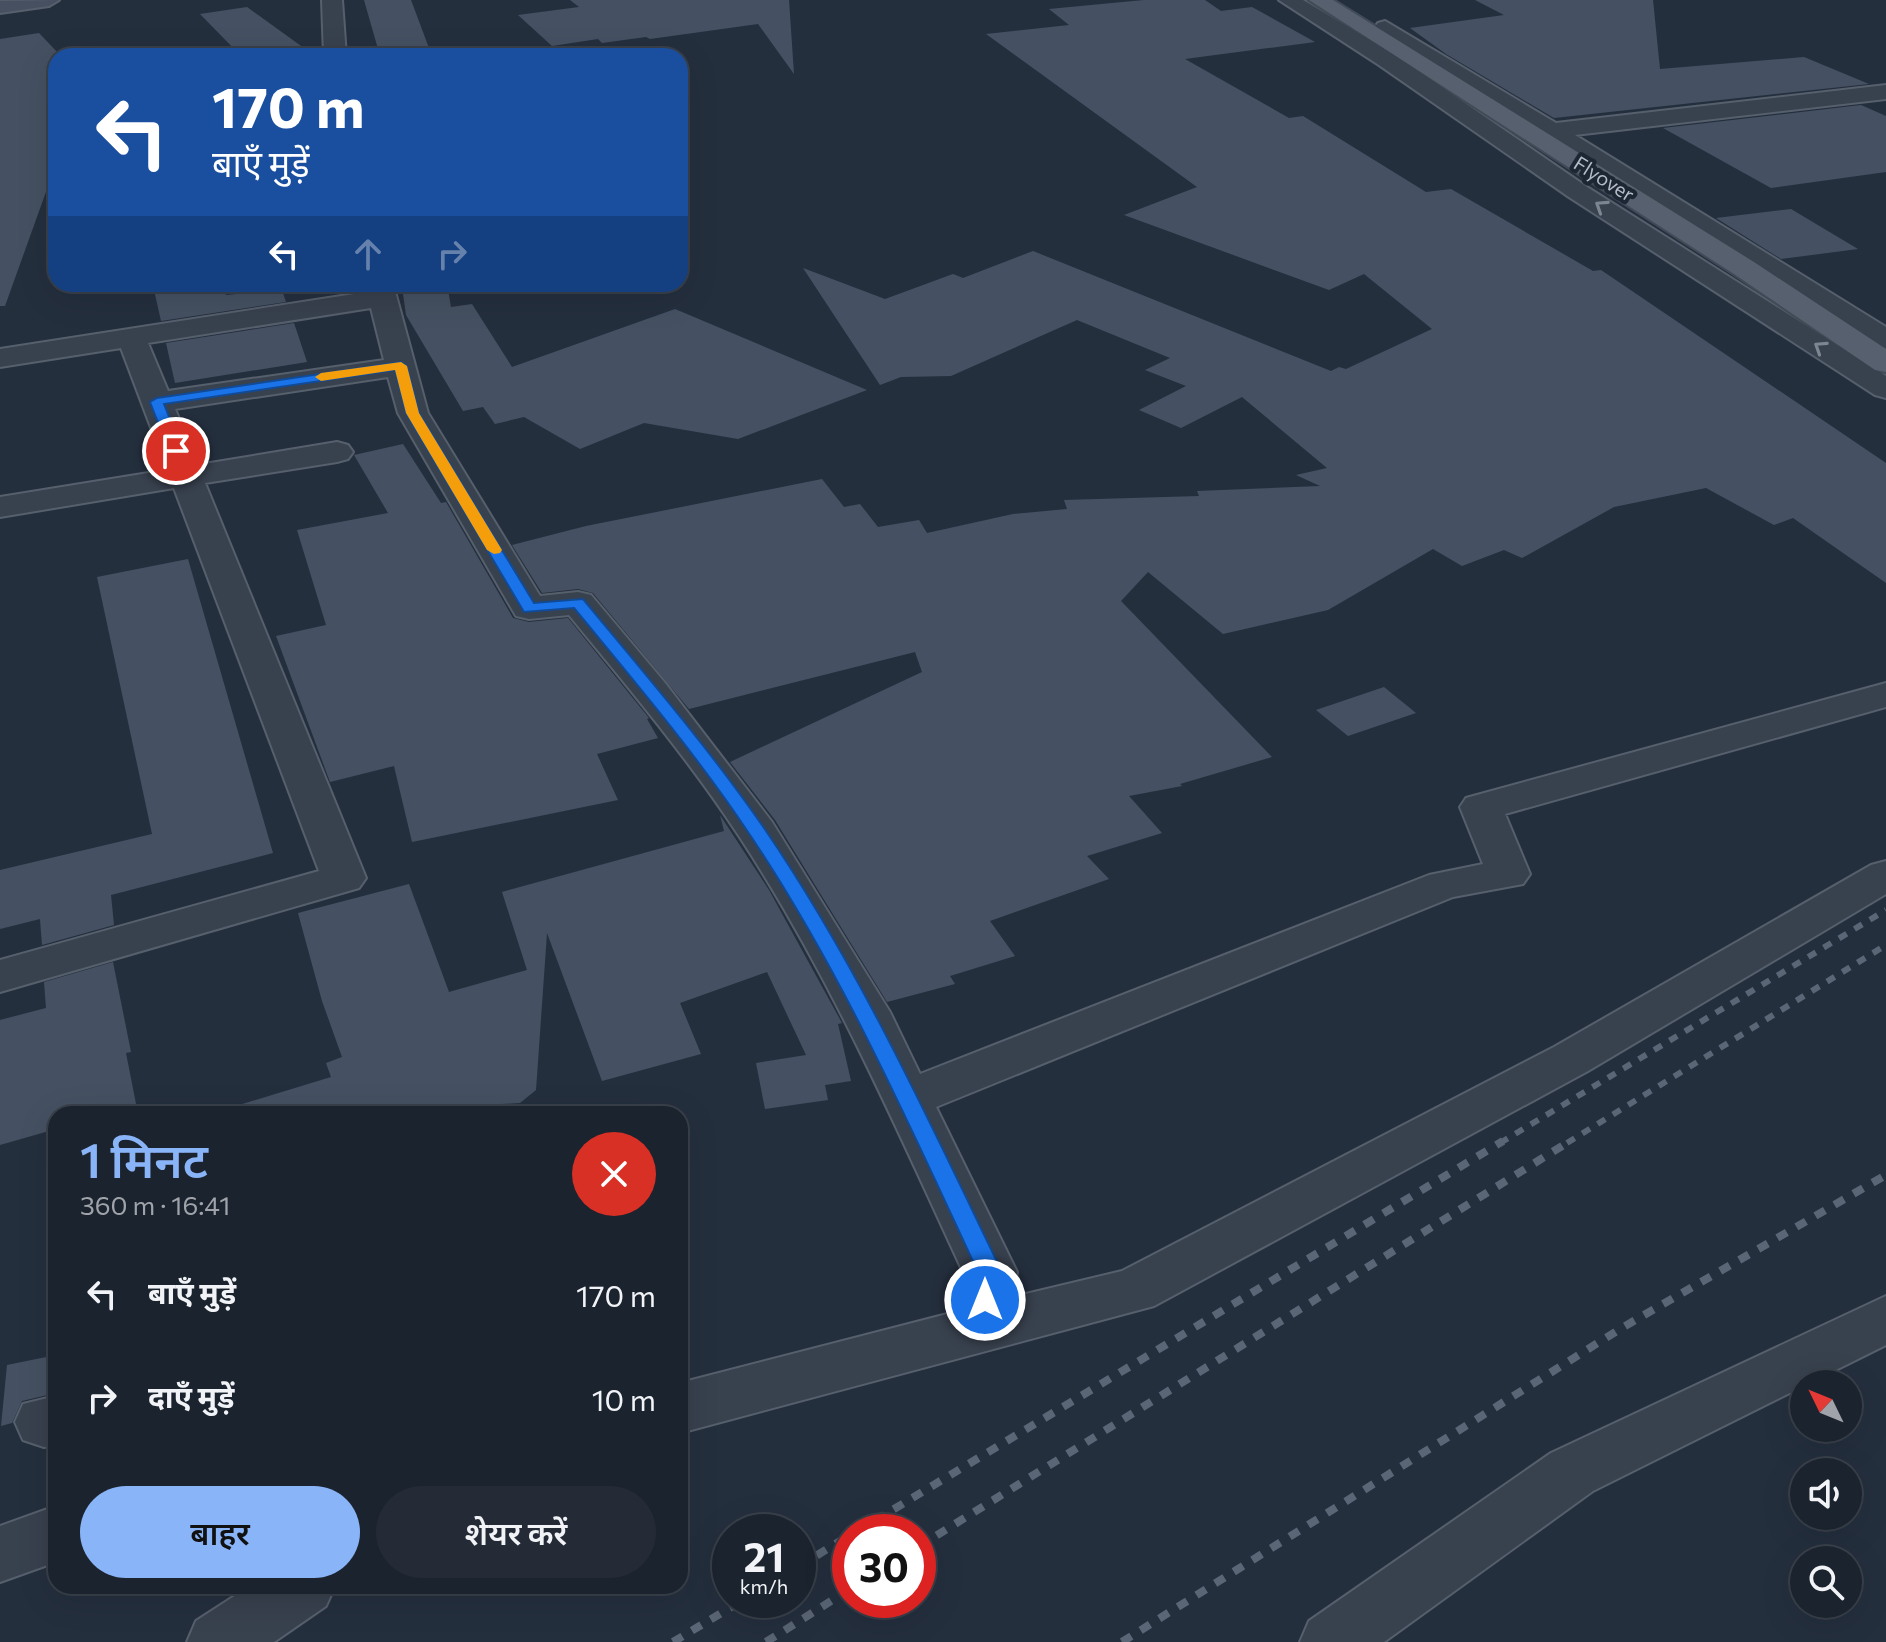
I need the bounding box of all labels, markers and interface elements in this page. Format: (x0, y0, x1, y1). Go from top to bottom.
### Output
text: 170 m (212, 71, 365, 140)
icon: left (80, 80, 184, 184)
text: बाएँ मुड़ें (212, 140, 309, 184)
street label: Flyover (1570, 150, 1639, 206)
one-way arrow (1596, 201, 1610, 216)
icon: left (262, 232, 306, 276)
icon: ahead (346, 232, 390, 276)
icon: right (430, 232, 474, 276)
one-way arrow (1815, 341, 1829, 356)
pin (142, 417, 210, 485)
icon: arrive (154, 429, 198, 473)
text: 1 मिनट (80, 1129, 208, 1188)
button: close (572, 1132, 656, 1216)
text: 360 m · 16:41 (80, 1189, 230, 1220)
position arrow (943, 1258, 1027, 1342)
icon: left (80, 1272, 124, 1316)
text: बाएँ मुड़ें (148, 1273, 236, 1310)
text: 170 m (576, 1276, 656, 1313)
north arrow (1790, 1370, 1862, 1442)
map controls (1790, 1370, 1862, 1618)
icon: right (80, 1376, 124, 1420)
text: दाएँ मुड़ें (148, 1377, 234, 1414)
text: 10 m (592, 1380, 656, 1417)
button: sound (1790, 1458, 1862, 1530)
button: बाहर (80, 1486, 360, 1578)
button: शेयर करें (376, 1486, 656, 1578)
speed limit sign: 30 (832, 1514, 936, 1618)
text: 21 (744, 1531, 784, 1580)
button: search (1790, 1546, 1862, 1618)
text: km/h (740, 1574, 788, 1598)

